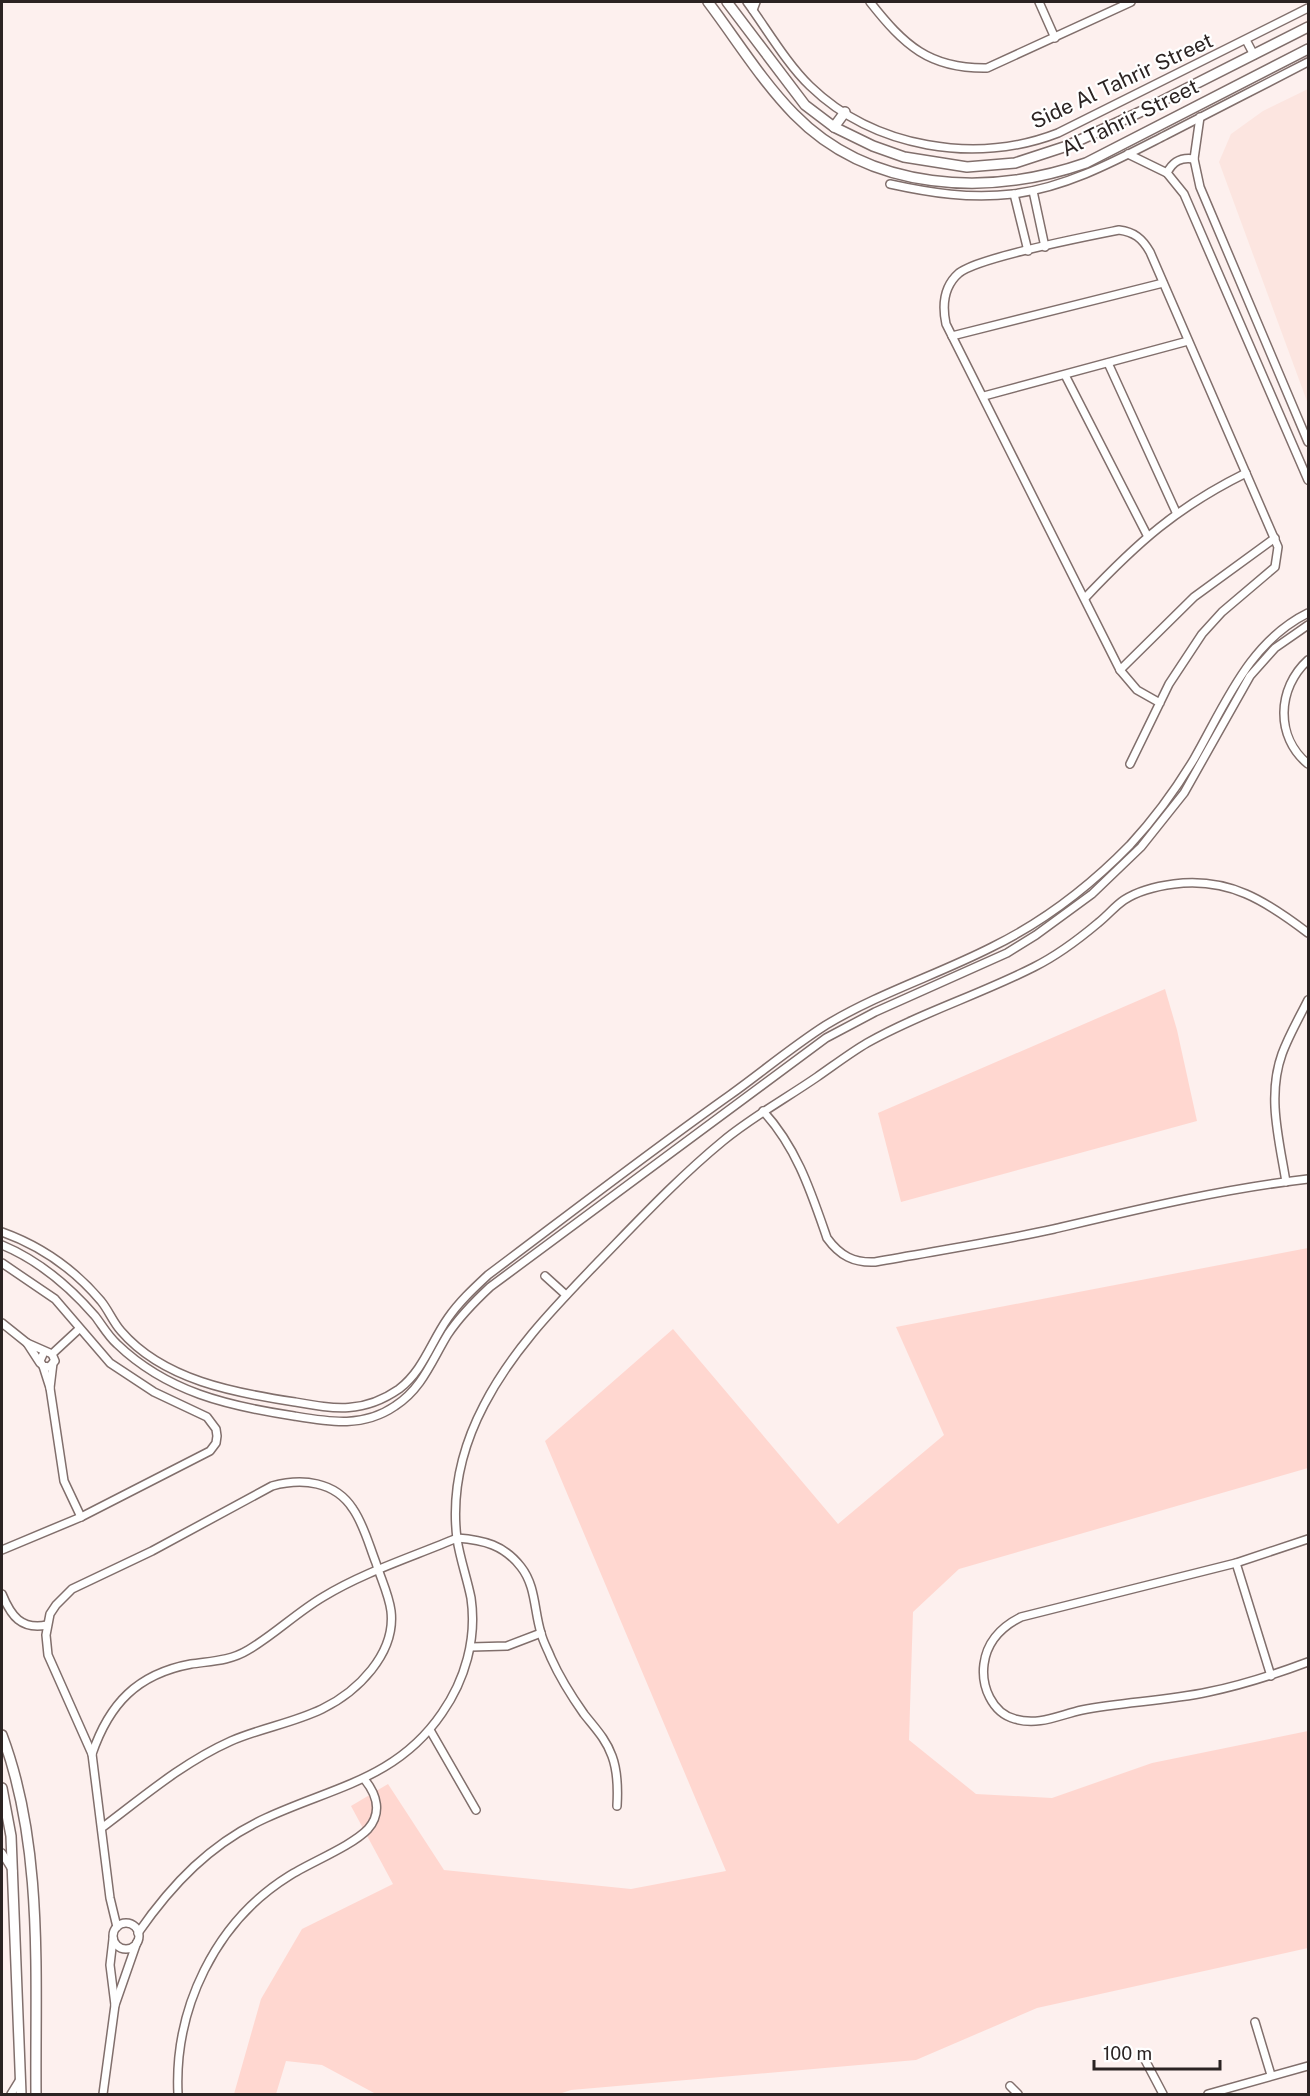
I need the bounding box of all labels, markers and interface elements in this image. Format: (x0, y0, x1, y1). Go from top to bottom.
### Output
street label: Side Al Tahrir Street (1027, 28, 1217, 134)
street label: Al Tahrir Street (1057, 74, 1203, 162)
scale bar (1094, 2033, 1220, 2071)
text: 100 m (1103, 2043, 1152, 2064)

